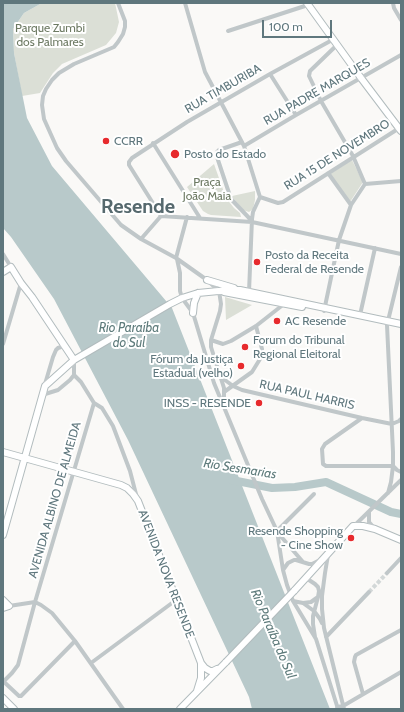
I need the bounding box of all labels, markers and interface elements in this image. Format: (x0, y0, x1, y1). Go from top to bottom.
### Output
scale bar (264, 12, 334, 38)
text: 100 m (269, 19, 303, 34)
park label: Parque Zumbi dos Palmares (15, 21, 85, 49)
street label: RUA PADRE MARQUES (261, 56, 373, 128)
street label: RUA TIMBURIBA (182, 61, 264, 117)
street label: RUA 15 DE NOVEMBRO (282, 117, 392, 193)
place label: CCRR (114, 134, 143, 148)
marker: CCRR (101, 136, 111, 146)
place label: Posto do Estado (184, 147, 266, 161)
marker: Posto do Estado (169, 148, 181, 160)
park label: Praça João Maia (183, 175, 231, 203)
district label: Resende (101, 195, 175, 219)
place label: Posto da Receita Federal de Resende (265, 248, 364, 276)
marker: Posto da Receita Federal de Resende (252, 257, 262, 267)
place label: AC Resende (285, 314, 346, 328)
marker: AC Resende (272, 316, 282, 326)
water label: Rio Paraíba do Sul (99, 320, 159, 351)
place label: Forum do Tribunal Regional Eleitoral (253, 333, 345, 361)
marker: Forum do Tribunal Regional Eleitoral (240, 342, 250, 352)
place label: Fórum da Justiça Estadual (velho) (150, 352, 233, 380)
marker: Fórum da Justiça Estadual (velho) (236, 361, 246, 371)
street label: RUA PAUL HARRIS (258, 377, 356, 413)
place label: INSS - RESENDE (164, 396, 251, 410)
marker: INSS - RESENDE (254, 398, 264, 408)
street label: AVENIDA ALBINO DE ALMEIDA (26, 420, 84, 580)
water label: Rio Sesmarias (202, 456, 278, 482)
street label: AVENIDA NOVA RESENDE (135, 508, 197, 640)
place label: Resende Shopping - Cine Show (248, 524, 343, 552)
marker: Resende Shopping - Cine Show (346, 533, 356, 543)
water label: Rio Paraíba do Sul (247, 587, 299, 681)

